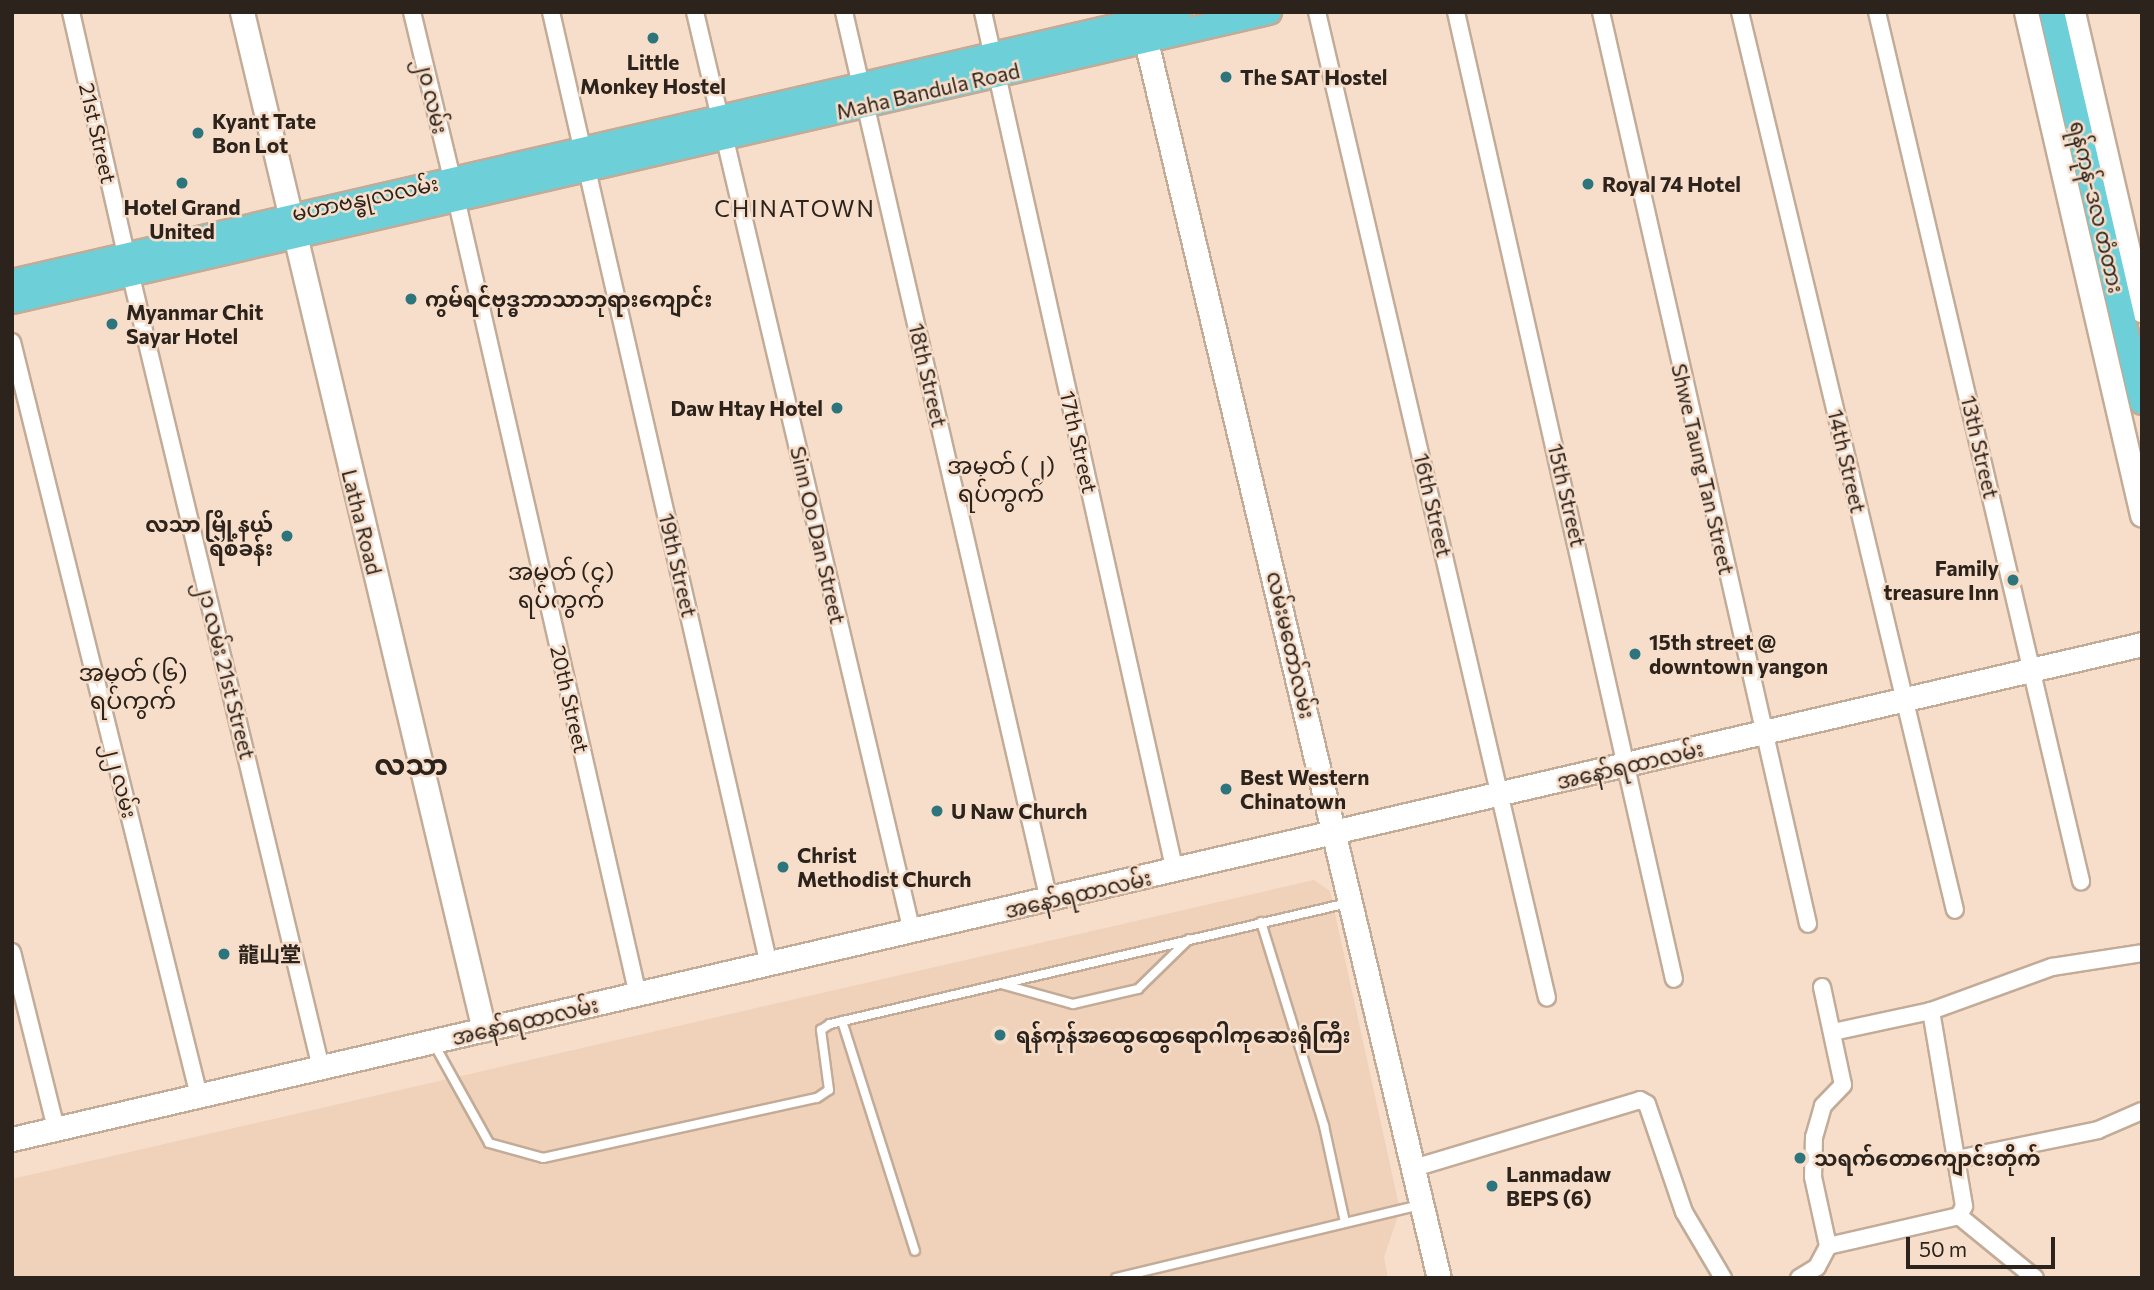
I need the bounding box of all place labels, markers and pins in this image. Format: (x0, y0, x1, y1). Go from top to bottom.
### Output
marker: Little Monkey Hostel (645, 30, 661, 46)
place label: Little Monkey Hostel (580, 49, 726, 99)
place label: The SAT Hostel (1240, 64, 1388, 90)
marker: The SAT Hostel (1218, 69, 1234, 85)
place label: Kyant Tate Bon Lot (212, 108, 316, 158)
marker: Kyant Tate Bon Lot (190, 125, 206, 141)
place label: Royal 74 Hotel (1602, 171, 1741, 197)
marker: Hotel Grand United (174, 175, 190, 191)
marker: Royal 74 Hotel (1580, 176, 1596, 192)
place label: Hotel Grand United (123, 194, 241, 244)
place label: ကွမ်ရင်ဗုဒ္ဓဘာသာဘုရားကျောင်း (425, 286, 712, 312)
marker: ကွမ်ရင်ဗုဒ္ဓဘာသာဘုရားကျောင်း (403, 291, 419, 307)
place label: Myanmar Chit Sayar Hotel (126, 299, 263, 349)
marker: Myanmar Chit Sayar Hotel (104, 316, 120, 332)
place label: Daw Htay Hotel (671, 395, 823, 421)
marker: Daw Htay Hotel (829, 400, 845, 416)
place label: လသာ မြို့နယ် ရဲစခန်း (145, 511, 273, 561)
marker: လသာ မြို့နယ် ရဲစခန်း (279, 528, 295, 544)
place label: Family treasure Inn (1884, 555, 1999, 605)
marker: Family treasure Inn (2005, 572, 2021, 588)
place label: 15th street @ downtown yangon (1649, 629, 1828, 679)
marker: 15th street @ downtown yangon (1627, 646, 1643, 662)
place label: Best Western Chinatown (1240, 764, 1369, 814)
marker: Best Western Chinatown (1218, 781, 1234, 797)
place label: U Naw Church (951, 798, 1087, 824)
marker: U Naw Church (929, 803, 945, 819)
place label: Christ Methodist Church (797, 842, 971, 892)
marker: Christ Methodist Church (775, 859, 791, 875)
place label: 龍山堂 (238, 941, 301, 967)
marker: 龍山堂 (216, 946, 232, 962)
place label: ရန်ကုန်အထွေထွေရောဂါကုဆေးရုံကြီး (1016, 1022, 1351, 1048)
marker: ရန်ကုန်အထွေထွေရောဂါကုဆေးရုံကြီး (990, 1025, 1010, 1045)
place label: သရက်တောကျောင်းတိုက် (1814, 1145, 2041, 1171)
marker: သရက်တောကျောင်းတိုက် (1792, 1150, 1808, 1166)
place label: Lanmadaw BEPS (6) (1506, 1161, 1611, 1211)
marker: Lanmadaw BEPS (6) (1484, 1178, 1500, 1194)

